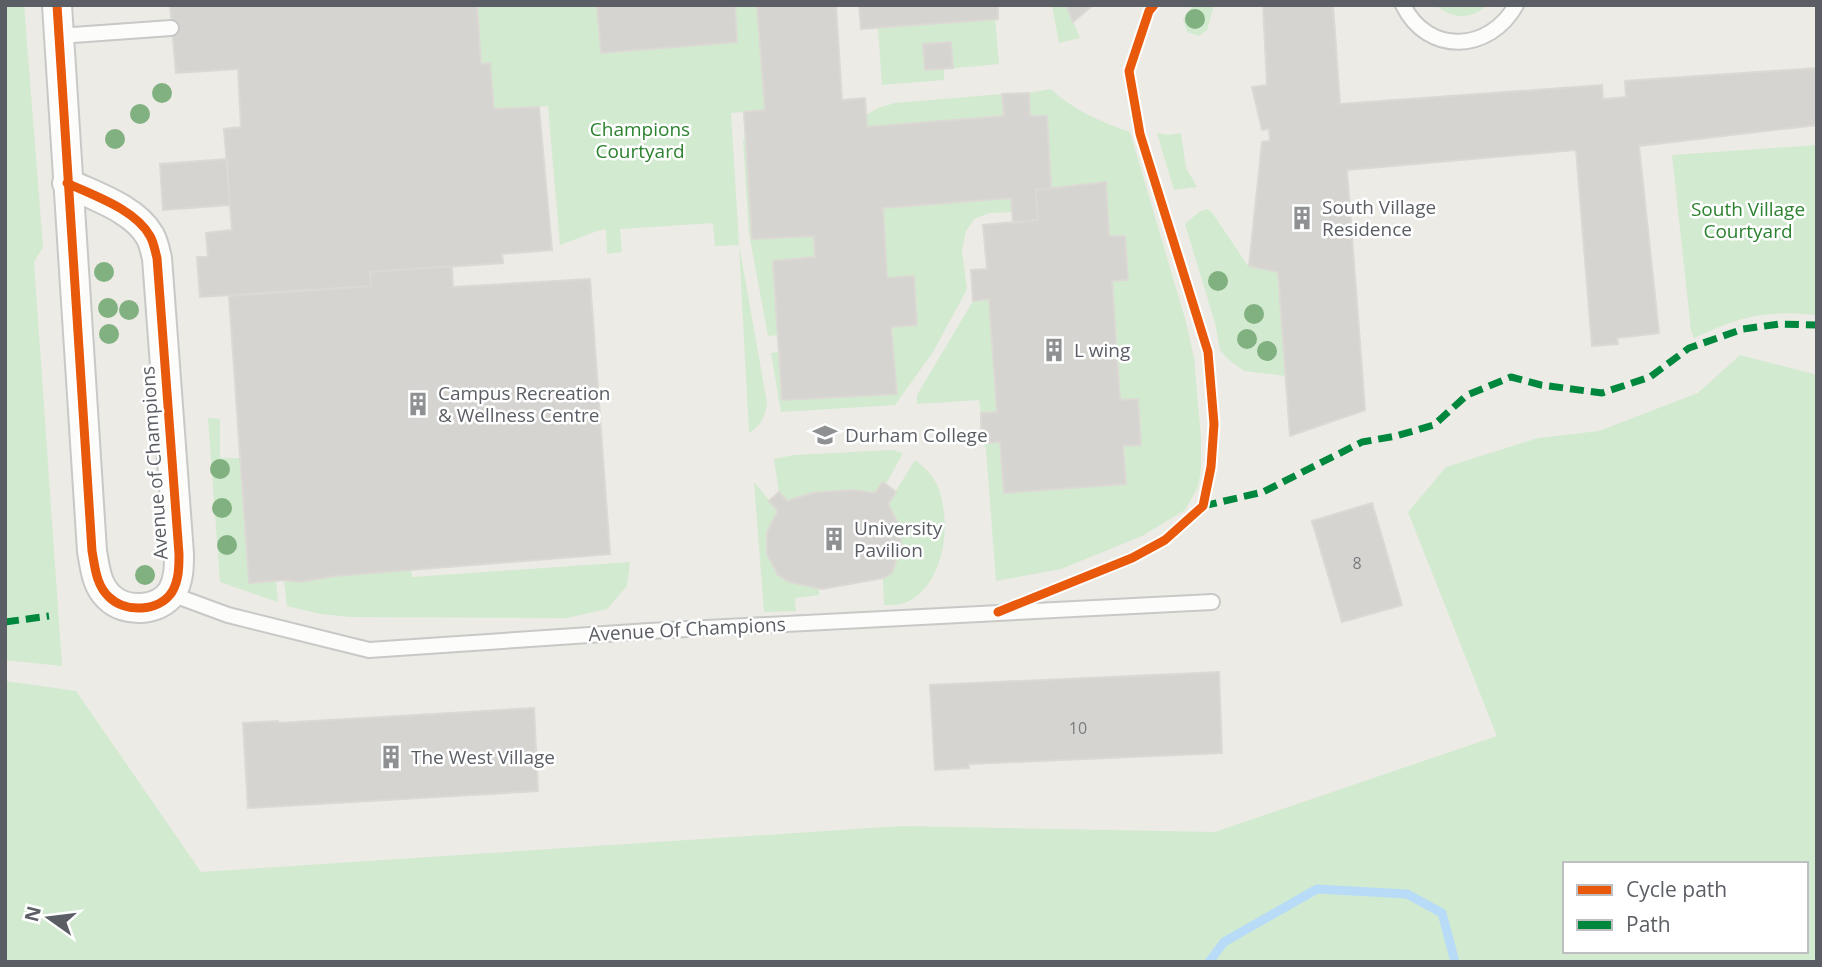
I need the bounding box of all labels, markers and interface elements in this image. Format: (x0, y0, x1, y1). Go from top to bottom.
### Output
park label: Champions Courtyard (590, 116, 690, 164)
place label: South Village Residence (1322, 194, 1436, 242)
park label: South Village Courtyard (1691, 196, 1805, 244)
building icon: South Village Residence (1288, 204, 1316, 232)
building icon: L wing (1040, 336, 1068, 364)
place label: L wing (1074, 337, 1130, 363)
street label: Avenue of Champions (134, 365, 174, 561)
place label: Campus Recreation & Wellness Centre (438, 380, 611, 428)
building icon: Campus Recreation & Wellness Centre (404, 390, 432, 418)
school or university icon: Durham College (811, 421, 839, 449)
place label: Durham College (845, 422, 988, 448)
place label: University Pavilion (854, 515, 943, 563)
building icon: University Pavilion (820, 525, 848, 553)
house number: 8 (1352, 552, 1362, 574)
street label: Avenue Of Champions (588, 611, 786, 647)
house number: 10 (1069, 717, 1087, 739)
building icon: The West Village (377, 743, 405, 771)
place label: The West Village (411, 744, 555, 770)
legend (1563, 862, 1808, 953)
text: Cycle path (1626, 875, 1727, 903)
north arrow (14, 883, 84, 953)
text: N (18, 903, 47, 925)
text: Path (1626, 910, 1671, 938)

